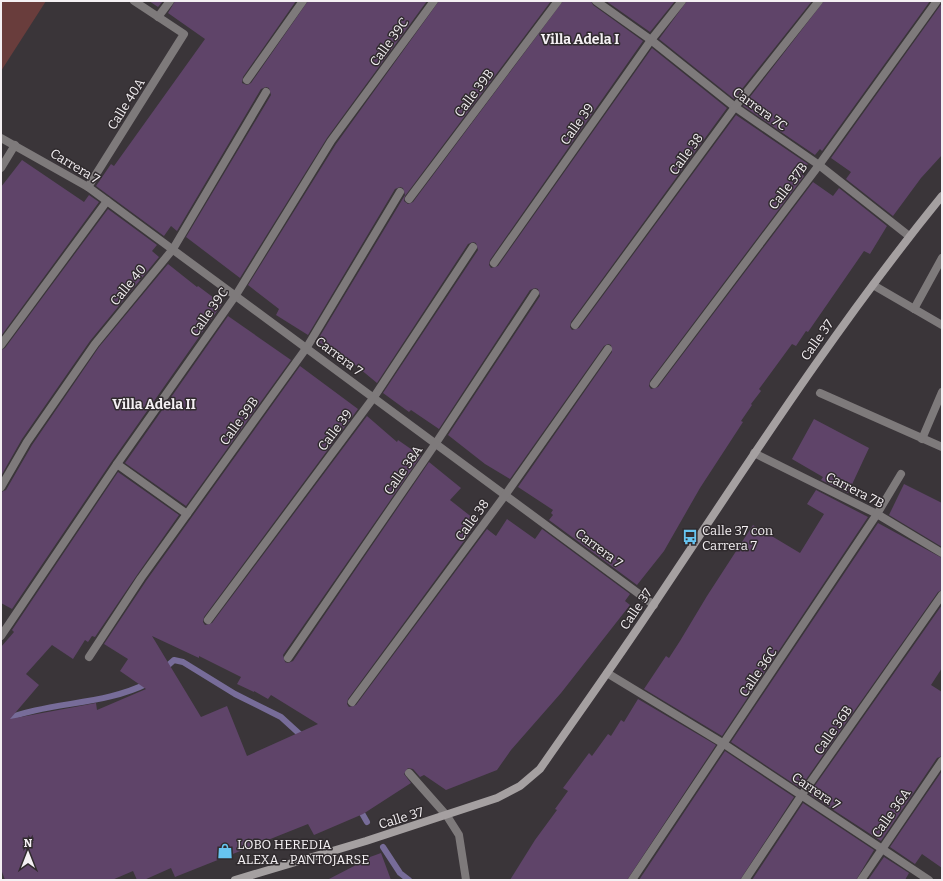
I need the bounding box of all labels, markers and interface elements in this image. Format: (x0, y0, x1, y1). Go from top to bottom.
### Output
street label: Calle 39C (367, 15, 411, 69)
district label: Villa Adela I (541, 31, 619, 48)
street label: Calle 39B (451, 66, 497, 120)
street label: Calle 40A (104, 75, 148, 132)
street label: Carrera 7C (730, 84, 790, 134)
street label: Calle 39 (557, 100, 597, 148)
street label: Calle 38 (666, 130, 706, 178)
street label: Carrera 7 (48, 145, 103, 187)
street label: Calle 37B (766, 160, 810, 212)
street label: Calle 40 (107, 261, 149, 309)
street label: Calle 39C (187, 285, 231, 339)
street label: Calle 37 (798, 316, 837, 363)
street label: Carrera 7 (313, 333, 366, 379)
street label: Calle 39B (217, 394, 261, 448)
district label: Villa Adela II (112, 396, 196, 413)
street label: Calle 39 (315, 407, 355, 453)
street label: Calle 38A (381, 442, 426, 497)
street label: Carrera 7B (823, 469, 887, 511)
street label: Calle 38 (452, 496, 492, 544)
place label: Calle 37 con Carrera 7 (702, 523, 774, 553)
street label: Carrera 7 (573, 525, 626, 571)
bus stop icon: Calle 37 con Carrera 7 (681, 528, 699, 546)
street label: Calle 37 (617, 585, 655, 632)
street label: Calle 36C (736, 645, 780, 699)
street label: Calle 36B (811, 703, 855, 757)
street label: Carrera 7 (789, 769, 843, 813)
street label: Calle 36A (869, 785, 914, 841)
street label: Calle 37 (377, 804, 426, 832)
north arrow (8, 833, 48, 873)
text: N (24, 837, 33, 850)
place label: LOBO HEREDIA ALEXA - PANTOJARSE (237, 837, 369, 867)
shop icon: LOBO HEREDIA ALEXA - PANTOJARSE (216, 842, 234, 860)

